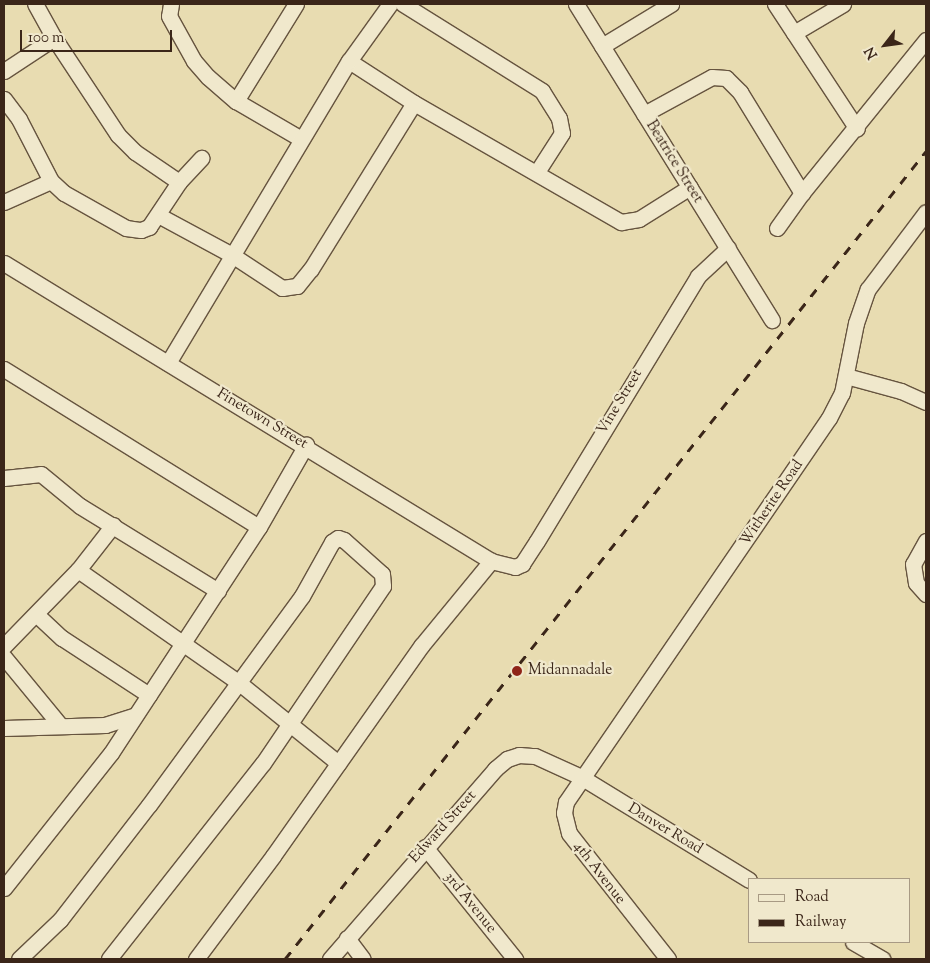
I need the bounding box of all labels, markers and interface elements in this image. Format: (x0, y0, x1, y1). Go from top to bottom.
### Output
scale bar (22, 20, 175, 52)
north arrow (860, 20, 910, 70)
text: 100 m (28, 28, 64, 49)
text: N (861, 43, 883, 62)
street label: Beatrice Street (642, 117, 706, 207)
street label: Vine Street (593, 366, 647, 438)
street label: Finetown Street (213, 385, 311, 453)
street label: Witherite Road (737, 457, 807, 549)
place label: Midannadale (528, 662, 612, 680)
marker: Midannadale (510, 664, 524, 678)
street label: Edward Street (406, 787, 480, 867)
street label: Danver Road (624, 800, 706, 858)
street label: 4th Avenue (569, 838, 629, 908)
street label: 3rd Avenue (440, 869, 500, 937)
legend (748, 878, 910, 943)
text: Road (795, 887, 829, 908)
text: Railway (795, 912, 846, 933)

